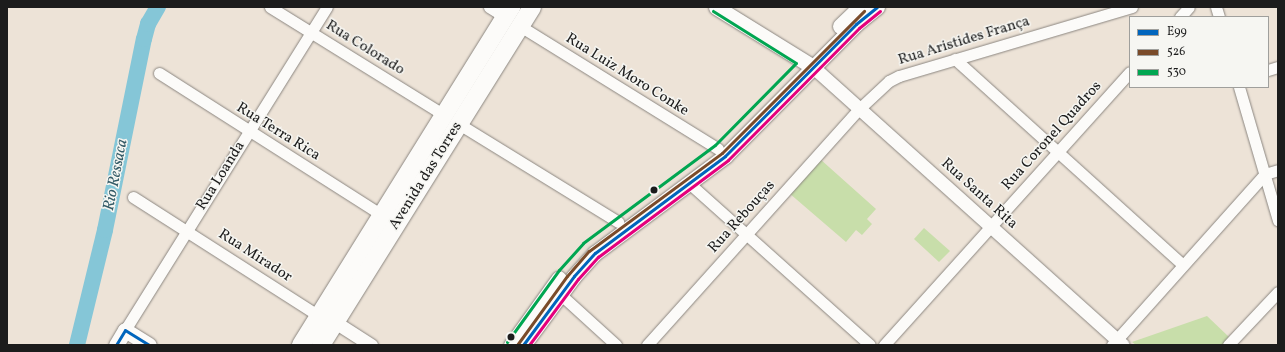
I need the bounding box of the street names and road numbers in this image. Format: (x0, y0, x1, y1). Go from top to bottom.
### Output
street label: Rua Aristides França (896, 12, 1032, 70)
street label: Rua Colorado (322, 17, 408, 79)
street label: Rua Luiz Moro Conke (562, 30, 692, 120)
street label: Rua Coronel Quadros (998, 78, 1106, 194)
street label: Rua Terra Rica (233, 99, 323, 165)
street label: Avenida das Torres (385, 119, 467, 233)
street label: Rua Loanda (193, 138, 249, 214)
street label: Rua Santa Rita (937, 155, 1021, 233)
street label: Rua Rebouças (705, 177, 779, 257)
street label: Rua Mirador (215, 226, 295, 286)

